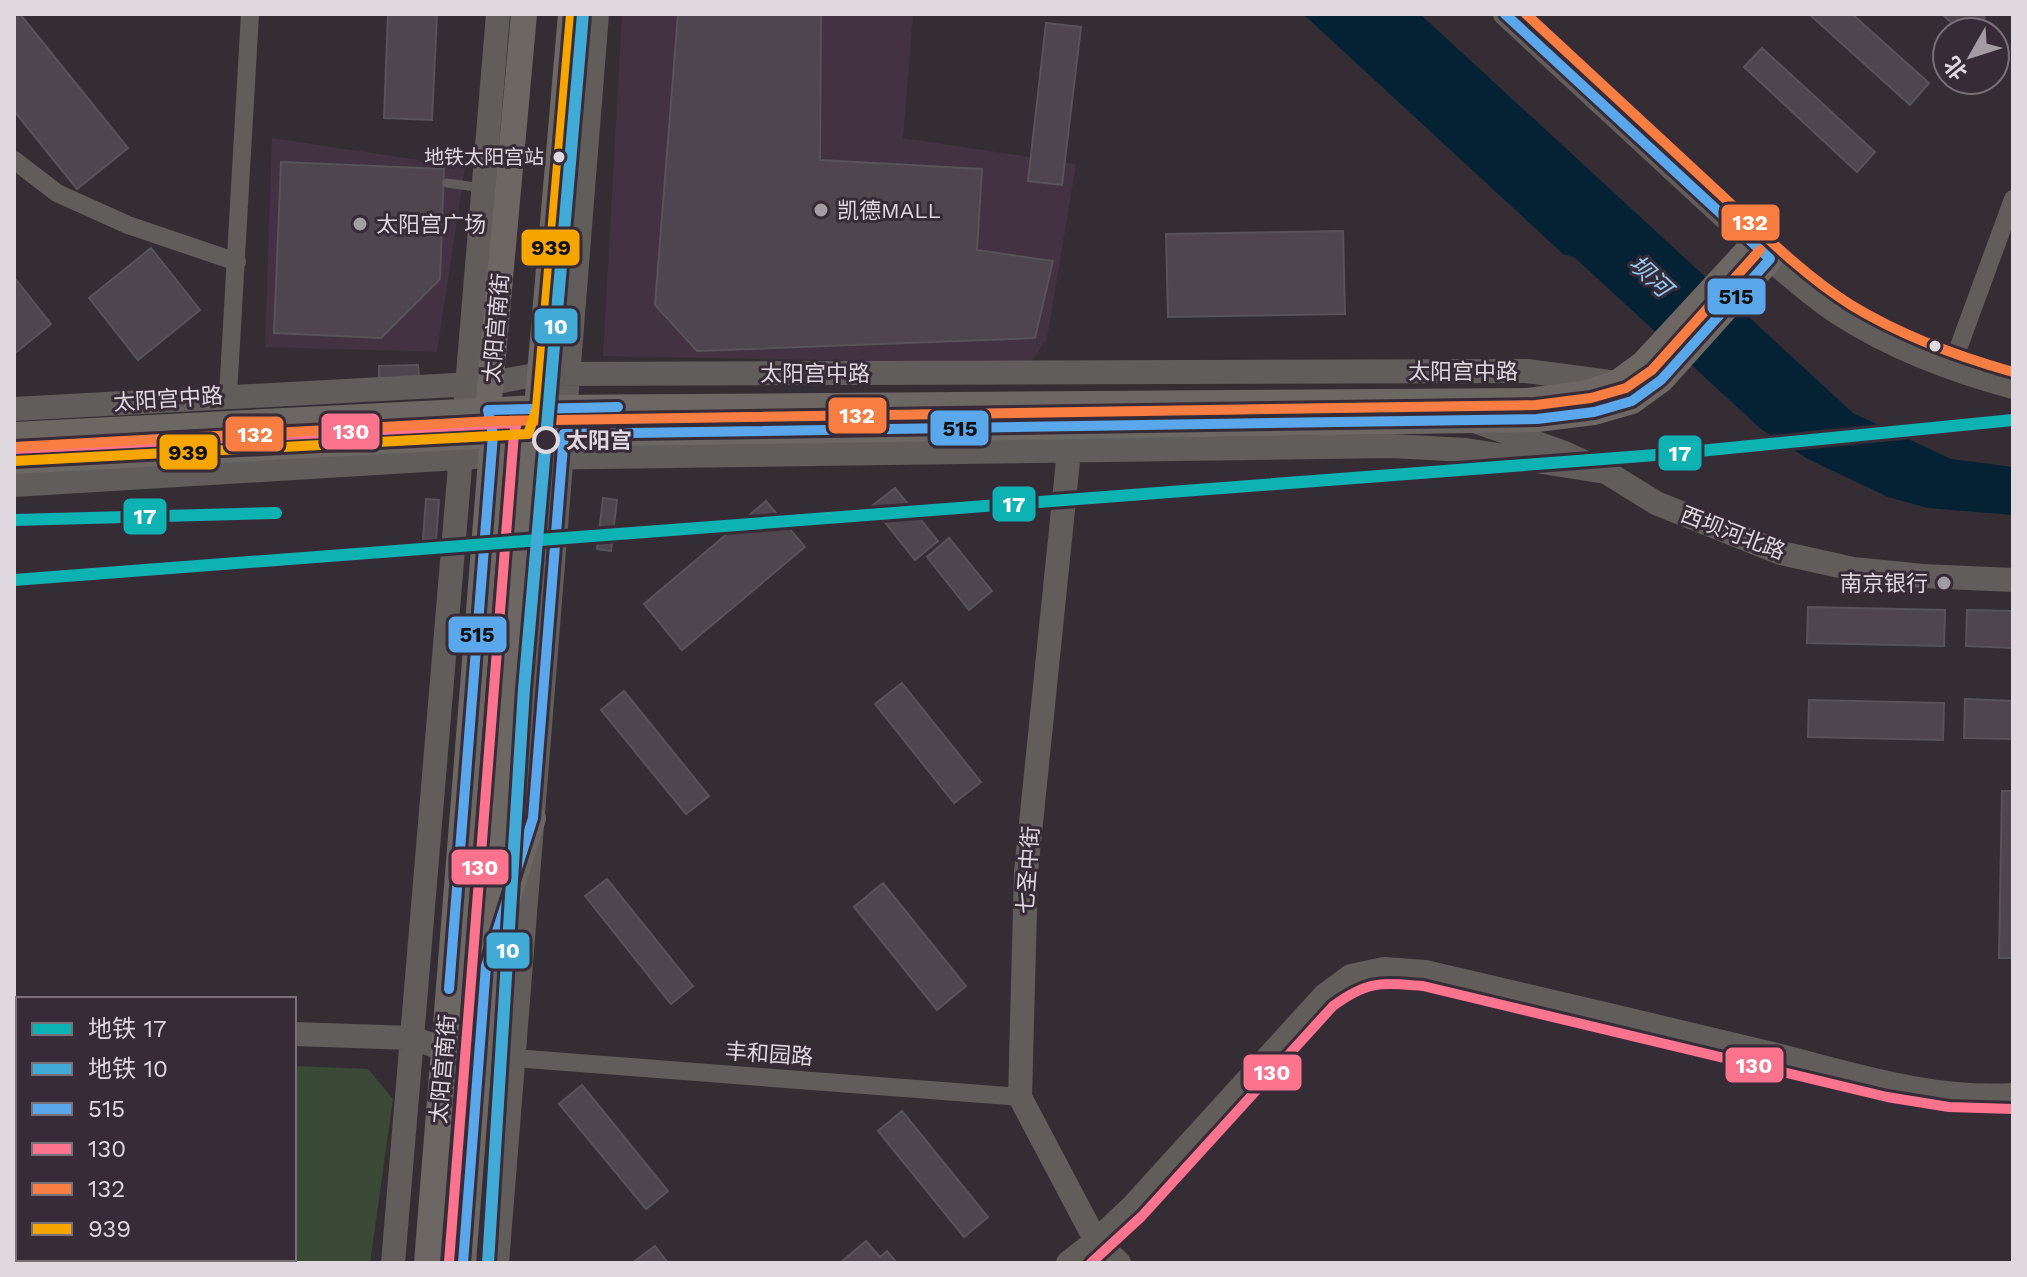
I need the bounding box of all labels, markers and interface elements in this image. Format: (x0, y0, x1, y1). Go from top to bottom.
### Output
north arrow (1931, 16, 2011, 96)
text: 北 (1939, 52, 1972, 85)
place label: 地铁太阳宫站 (424, 145, 544, 169)
marker: 地铁太阳宫站 (551, 149, 567, 165)
place label: 凯德MALL (837, 198, 941, 223)
marker: 凯德MALL (812, 201, 830, 219)
line badge: 132 (1720, 203, 1781, 242)
text: 132 (1732, 210, 1768, 235)
place label: 太阳宫广场 (376, 212, 486, 237)
marker: 太阳宫广场 (351, 215, 369, 233)
line badge: 939 (520, 228, 581, 267)
text: 939 (531, 235, 571, 260)
water label: 坝河 (1623, 249, 1680, 305)
street label: 太阳宫南街 (479, 272, 513, 384)
line badge: 515 (1706, 277, 1767, 316)
text: 515 (1718, 284, 1754, 309)
line badge: 10 (533, 307, 579, 345)
text: 10 (544, 314, 568, 339)
unlabelled marker (1927, 338, 1943, 354)
street label: 太阳宫中路 (1408, 359, 1518, 384)
street label: 太阳宫中路 (760, 361, 870, 386)
street label: 太阳宫中路 (112, 383, 224, 415)
line badge: 132 (827, 396, 888, 435)
text: 132 (839, 403, 875, 428)
line badge: 515 (929, 409, 990, 447)
line badge: 130 (320, 412, 381, 451)
line badge: 132 (224, 415, 285, 453)
text: 515 (942, 416, 978, 441)
text: 130 (333, 419, 369, 444)
text: 132 (237, 422, 273, 447)
marker: 太阳宫 (533, 427, 559, 453)
place label: 太阳宫 (566, 428, 632, 453)
line badge: 939 (158, 433, 219, 471)
line badge: 17 (1657, 434, 1703, 472)
text: 939 (168, 440, 208, 465)
text: 17 (1669, 441, 1691, 466)
line badge: 17 (991, 485, 1037, 523)
text: 17 (1003, 492, 1025, 517)
line badge: 17 (122, 497, 168, 536)
street label: 西坝河北路 (1677, 502, 1789, 564)
text: 17 (134, 504, 156, 529)
place label: 南京银行 (1840, 571, 1928, 596)
marker: 南京银行 (1935, 574, 1953, 592)
line badge: 515 (447, 615, 508, 654)
text: 515 (459, 622, 495, 647)
street label: 七圣中街 (1012, 825, 1044, 915)
line badge: 130 (450, 848, 510, 886)
text: 130 (462, 855, 498, 880)
line badge: 10 (485, 931, 531, 970)
text: 10 (496, 938, 520, 963)
legend (16, 997, 296, 1261)
street label: 太阳宫南街 (426, 1013, 460, 1125)
text: 地铁 17 (88, 1015, 167, 1043)
street label: 丰和园路 (724, 1038, 814, 1070)
line badge: 130 (1724, 1046, 1785, 1084)
line badge: 130 (1242, 1053, 1303, 1092)
text: 130 (1736, 1053, 1772, 1078)
text: 地铁 10 (88, 1055, 168, 1083)
text: 130 (1254, 1060, 1290, 1085)
text: 515 (88, 1095, 125, 1123)
text: 130 (88, 1135, 126, 1163)
text: 132 (88, 1175, 125, 1203)
text: 939 (88, 1215, 131, 1243)

